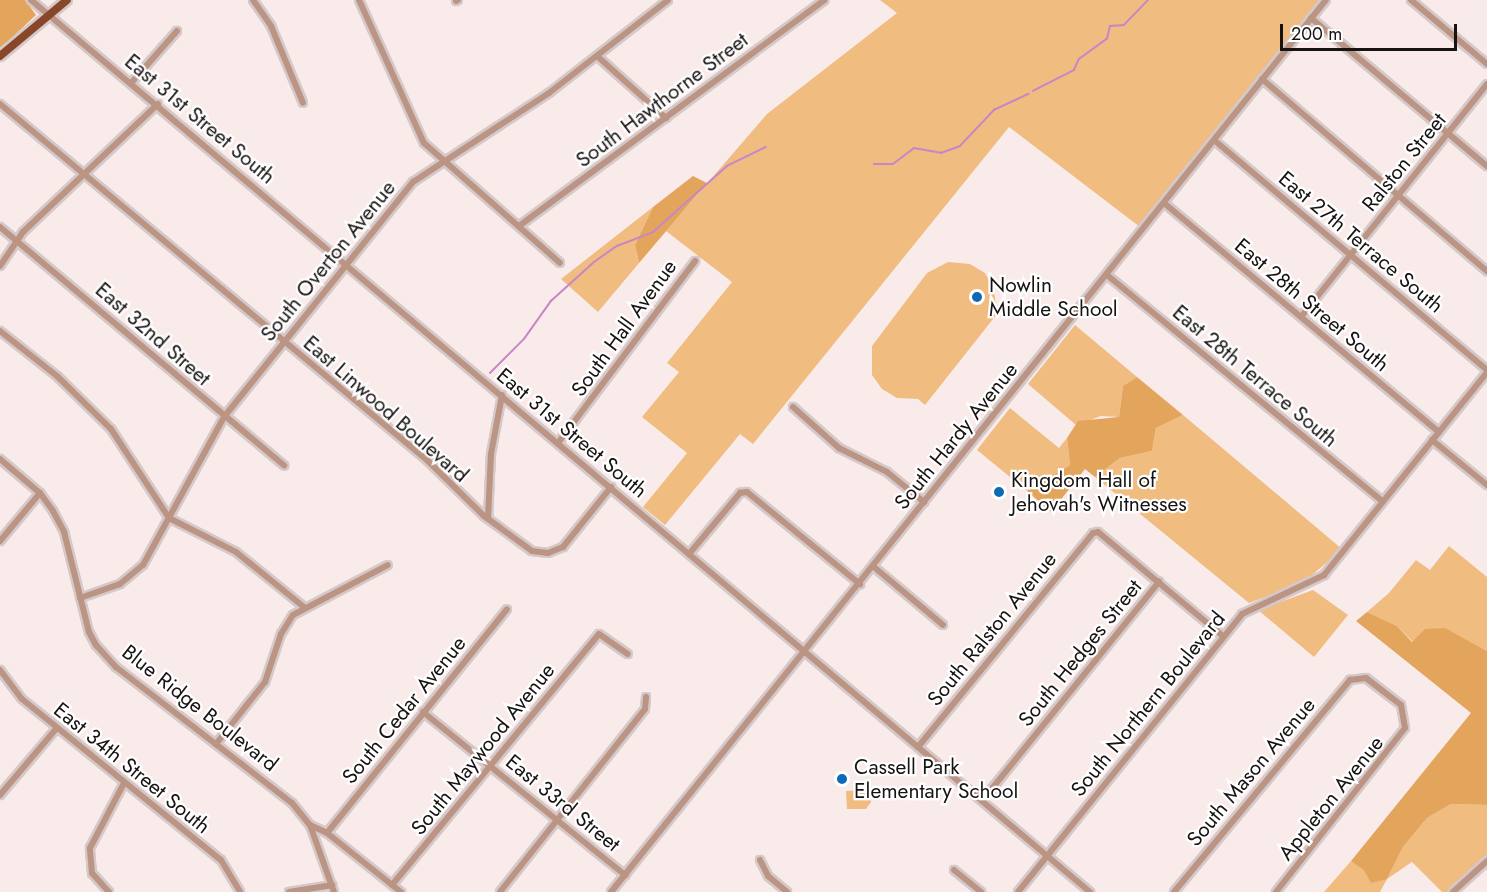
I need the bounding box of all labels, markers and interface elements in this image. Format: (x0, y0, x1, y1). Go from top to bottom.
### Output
scale bar (1283, 12, 1460, 50)
text: 200 m (1291, 21, 1342, 47)
street label: South Hawthorne Street (571, 27, 753, 173)
street label: East 31st Street South (120, 49, 280, 189)
street label: Ralston Street (1357, 108, 1451, 216)
street label: East 27th Terrace South (1274, 166, 1448, 318)
street label: South Overton Avenue (255, 176, 401, 346)
street label: East 28th Street South (1230, 233, 1394, 377)
street label: South Hall Avenue (566, 255, 682, 401)
place label: Nowlin Middle School (989, 272, 1118, 322)
street label: East 32nd Street (90, 277, 216, 391)
marker: Nowlin Middle School (970, 290, 984, 304)
street label: East 28th Terrace South (1167, 300, 1343, 452)
street label: East Linwood Boulevard (298, 330, 474, 488)
street label: South Hardy Avenue (889, 358, 1023, 514)
street label: East 31st Street South (492, 363, 652, 503)
place label: Kingdom Hall of Jehovah's Witnesses (1011, 467, 1187, 517)
marker: Kingdom Hall of Jehovah's Witnesses (992, 485, 1006, 499)
street label: South Ralston Avenue (922, 547, 1062, 711)
street label: South Hedges Street (1013, 574, 1147, 732)
street label: South Northern Boulevard (1066, 606, 1230, 802)
street label: South Cedar Avenue (337, 631, 471, 789)
street label: Blue Ridge Boulevard (117, 639, 283, 777)
street label: South Maywood Avenue (406, 658, 560, 840)
street label: South Mason Avenue (1182, 693, 1320, 851)
street label: East 34th Street South (49, 697, 215, 839)
street label: Appleton Avenue (1273, 731, 1389, 865)
street label: East 33rd Street (501, 749, 625, 857)
place label: Cassell Park Elementary School (854, 754, 1018, 804)
marker: Cassell Park Elementary School (835, 772, 849, 786)

